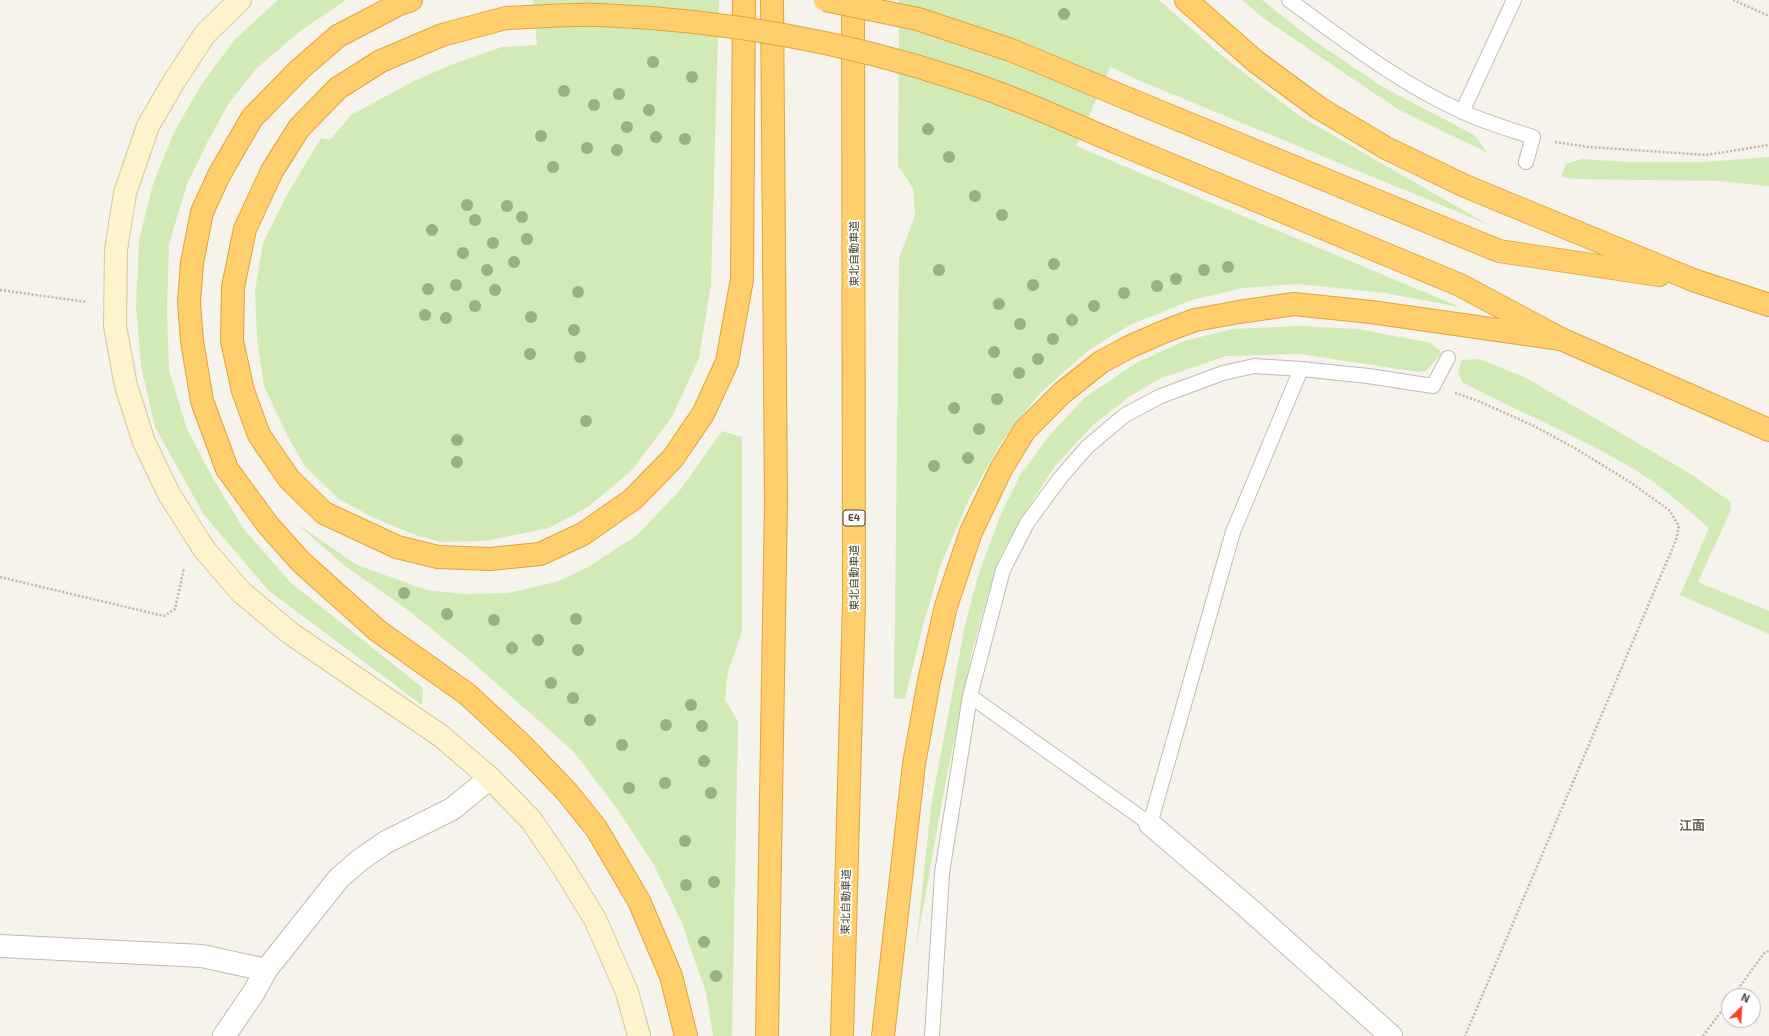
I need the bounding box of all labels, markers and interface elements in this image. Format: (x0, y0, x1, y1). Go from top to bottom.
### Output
street label: 東北自動車道 (847, 221, 861, 287)
road number: E4 (843, 510, 865, 526)
street label: 東北自動車道 (847, 545, 861, 611)
district label: 江面 (1679, 818, 1705, 834)
street label: 東北自動車道 (839, 869, 853, 935)
north arrow (1721, 988, 1761, 1028)
text: N (1739, 990, 1752, 1005)

